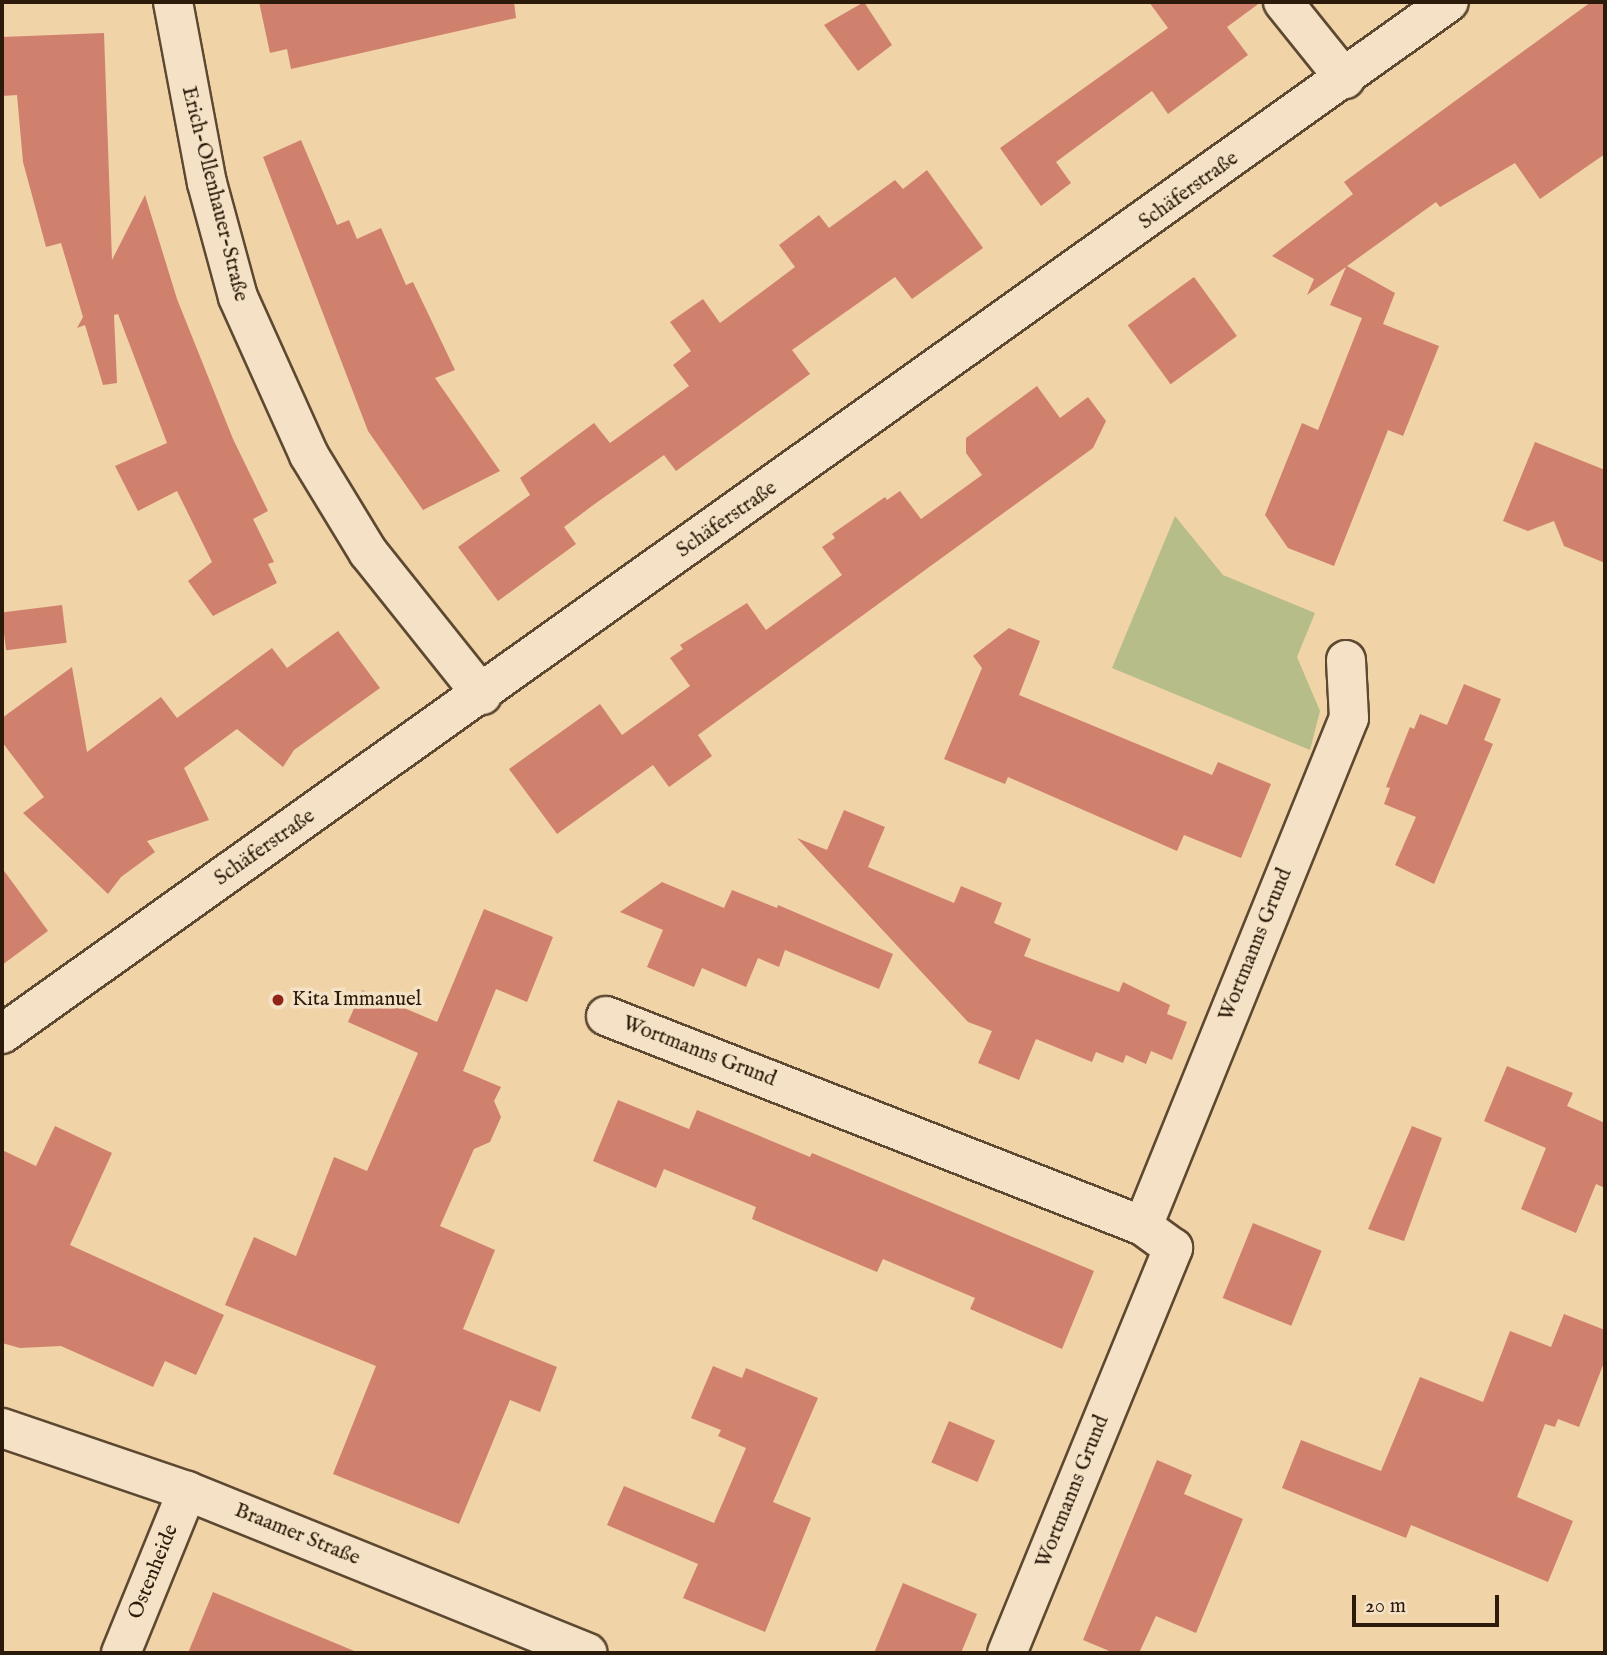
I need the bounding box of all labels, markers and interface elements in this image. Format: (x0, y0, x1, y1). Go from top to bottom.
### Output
street label: Erich-Ollenhauer-Straße (175, 84, 253, 304)
street label: Schäferstraße (1134, 146, 1244, 236)
street label: Schäferstraße (672, 476, 782, 564)
street label: Schäferstraße (210, 804, 320, 892)
street label: Wortmanns Grund (1214, 865, 1298, 1025)
place label: Kita Immanuel (292, 987, 421, 1013)
marker: Kita Immanuel (270, 992, 286, 1008)
street label: Wortmanns Grund (619, 1011, 779, 1093)
street label: Wortmanns Grund (1031, 1412, 1115, 1572)
street label: Braamer Straße (231, 1498, 363, 1572)
street label: Ostenheide (124, 1521, 184, 1623)
scale bar (1355, 1582, 1502, 1626)
text: 20 m (1365, 1593, 1406, 1620)

